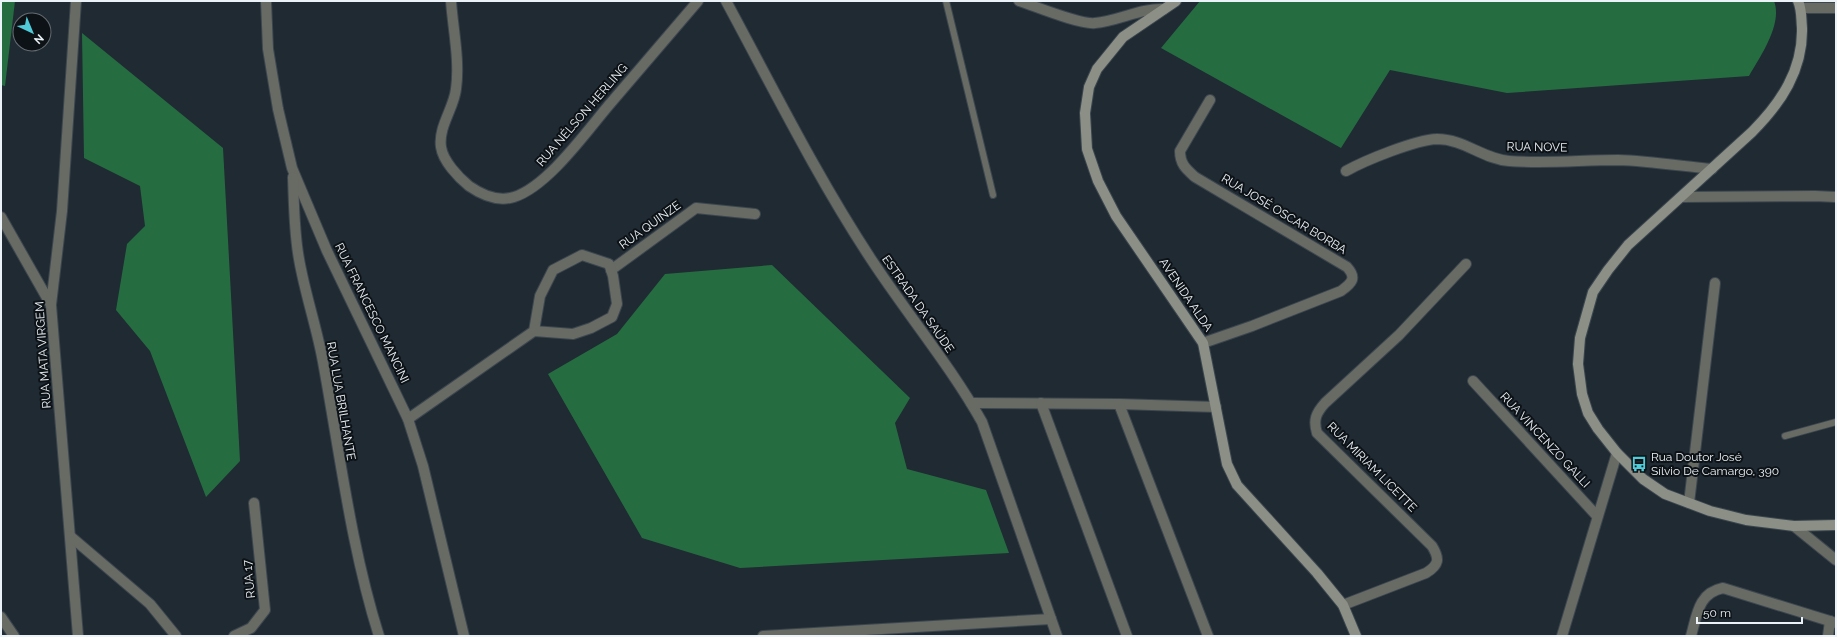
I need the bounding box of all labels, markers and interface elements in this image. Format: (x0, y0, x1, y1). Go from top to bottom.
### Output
north arrow (12, 12, 52, 52)
text: N (31, 31, 46, 46)
street label: RUA NÉLSON HERLING (534, 61, 630, 169)
street label: RUA NOVE (1506, 139, 1568, 155)
street label: RUA JOSÉ OSCAR BORBA (1219, 171, 1349, 257)
street label: RUA QUINZE (617, 198, 683, 252)
street label: RUA FRANCESCO MANCINI (332, 241, 412, 385)
street label: ESTRADA DA SAÚDE (879, 253, 957, 355)
street label: AVENIDA ALDA (1156, 256, 1216, 334)
street label: RUA MATA VIRGEM (32, 301, 54, 409)
street label: RUA LUA BRILHANTE (324, 341, 358, 461)
street label: RUA VINCENZO GALLI (1497, 389, 1593, 491)
street label: RUA MIRIAM LICETTE (1324, 419, 1420, 515)
place label: Rua Doutor José Sílvio De Camargo, 390 (1651, 450, 1779, 478)
bus stop icon: Rua Doutor José Sílvio De Camargo, 390 (1630, 455, 1648, 473)
street label: RUA 17 (240, 558, 258, 599)
scale bar (1697, 599, 1802, 625)
text: 50 m (1703, 606, 1731, 620)

